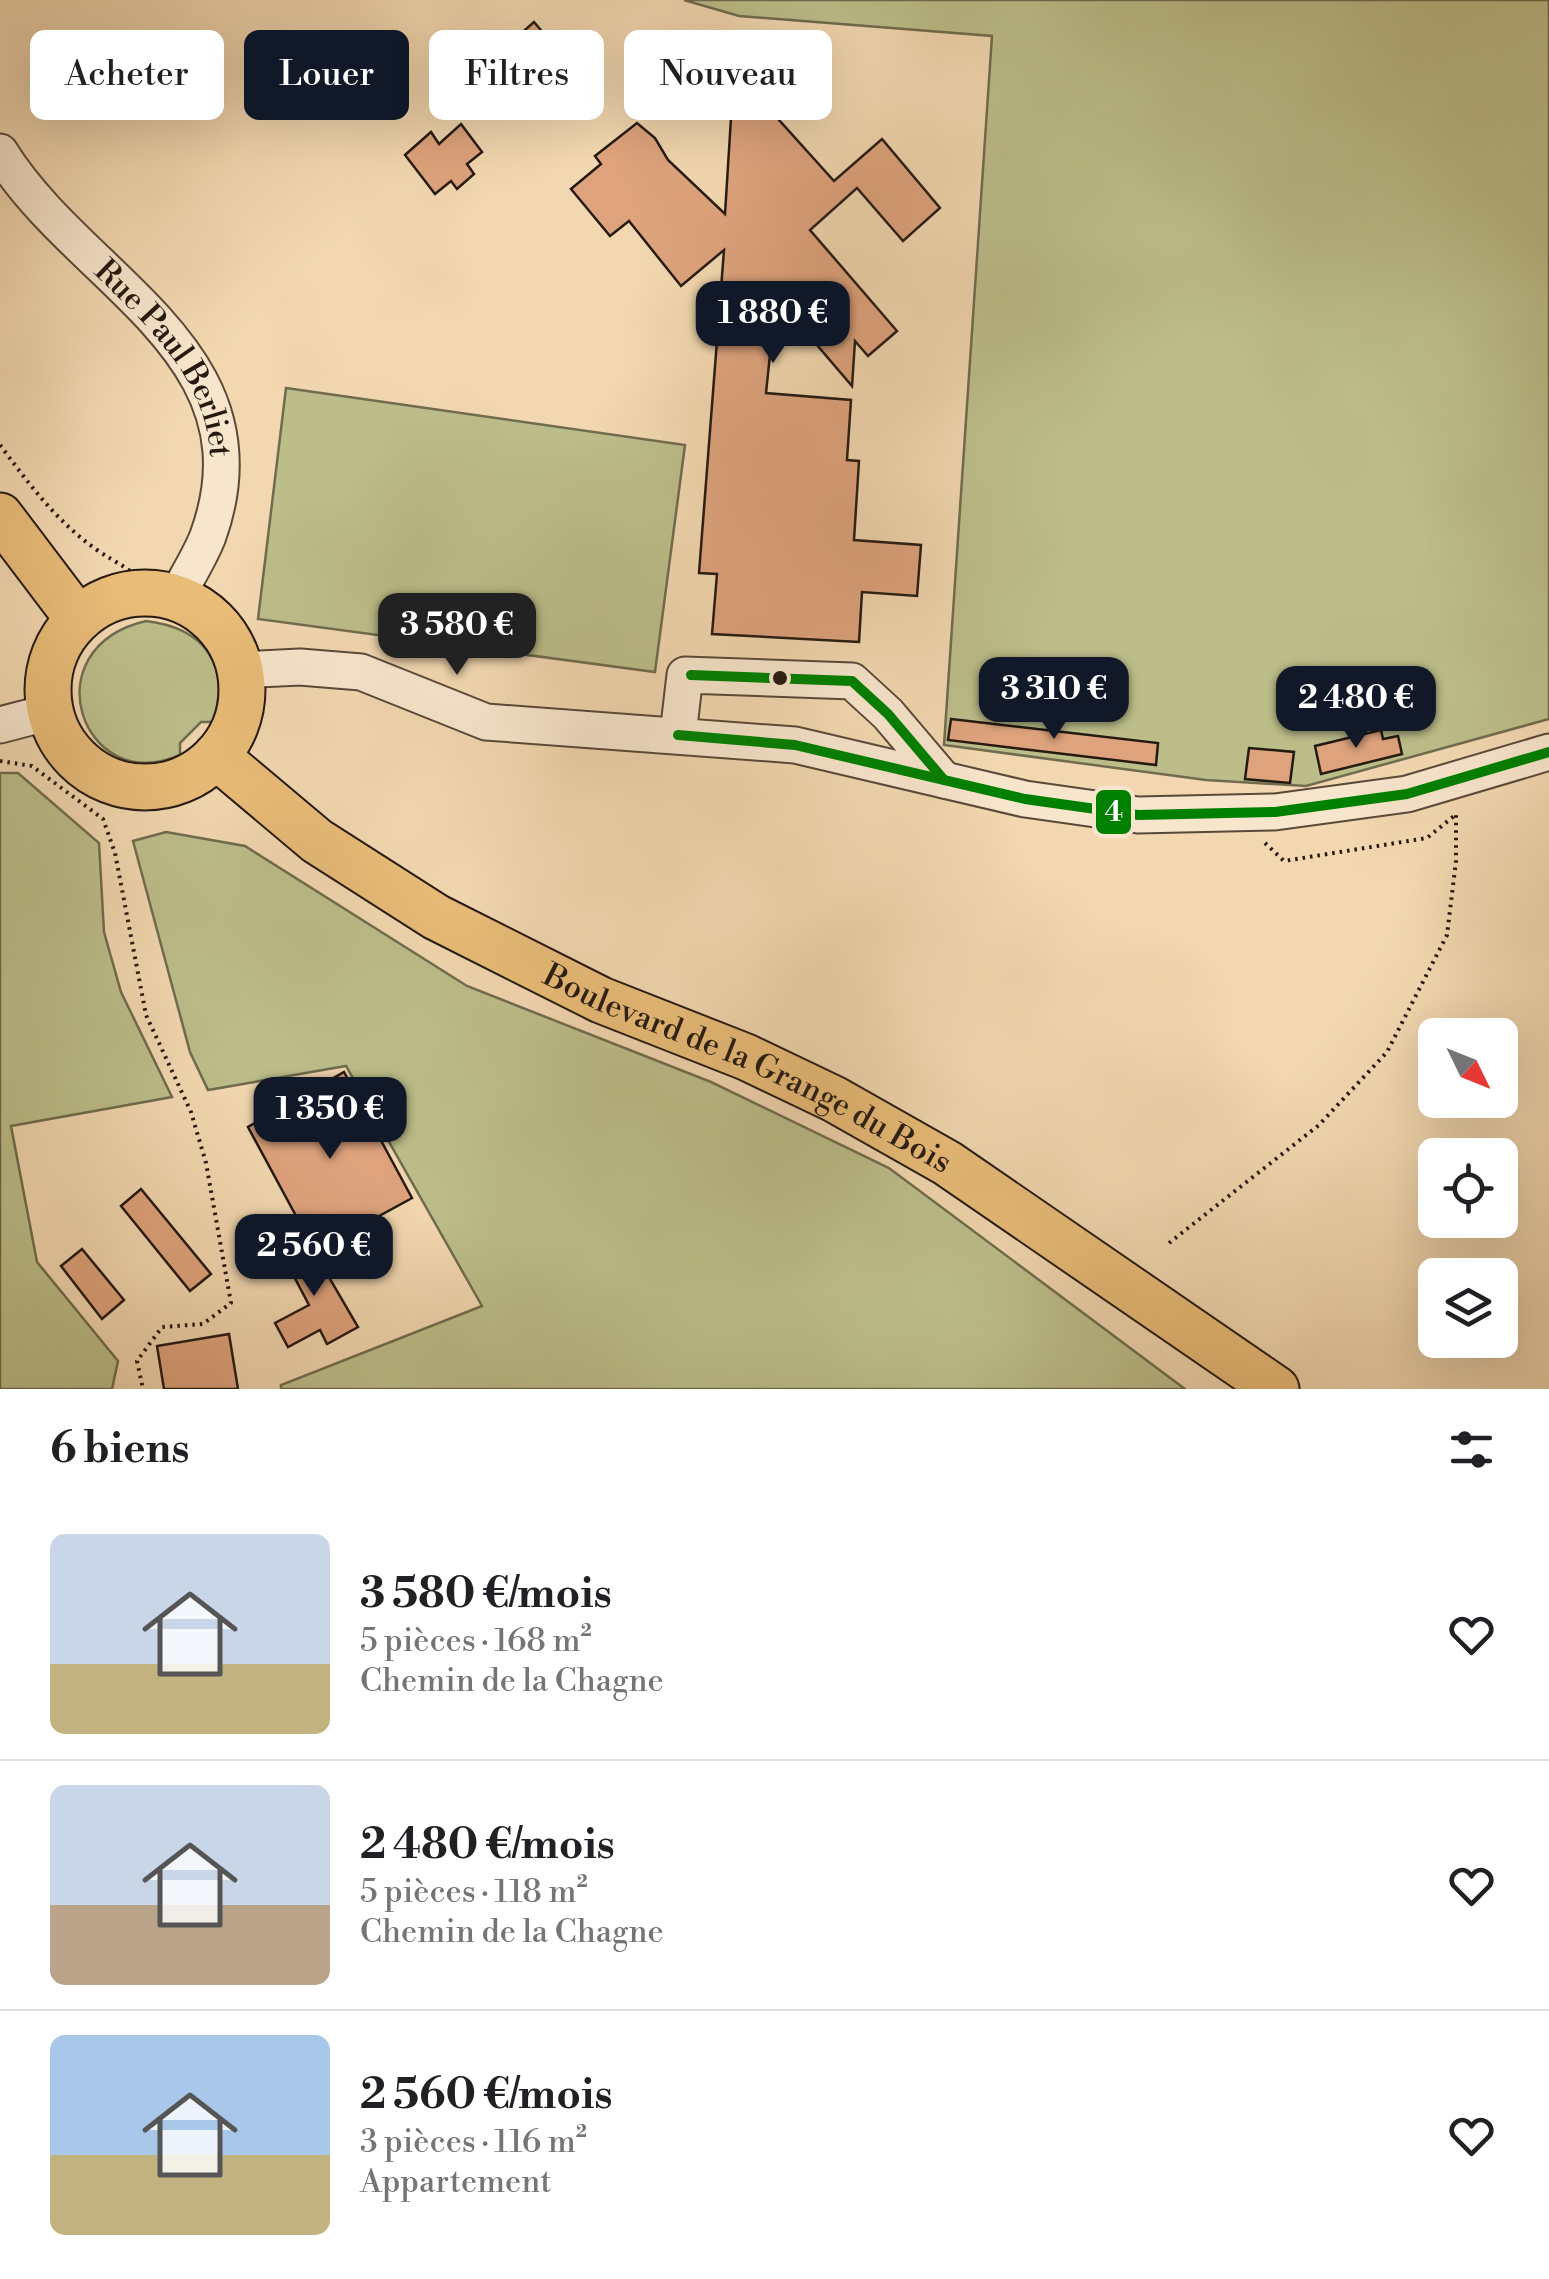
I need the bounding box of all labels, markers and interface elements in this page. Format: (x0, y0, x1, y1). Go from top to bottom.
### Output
chip: Acheter (30, 30, 224, 120)
chip: Louer (244, 30, 409, 120)
chip: Filtres (429, 30, 604, 120)
chip: Nouveau (624, 30, 832, 120)
street label: Rue Paul Berliet (86, 251, 240, 459)
pin: 1 880 € (681, 281, 865, 366)
text: 1 880 € (718, 293, 828, 333)
pin: 3 580 € (365, 593, 549, 678)
text: 3 580 € (400, 605, 514, 645)
pin: 3 310 € (962, 657, 1146, 742)
pin: 2 480 € (1264, 666, 1448, 751)
unlabelled marker (770, 668, 790, 688)
text: 3 310 € (1001, 669, 1107, 709)
text: 2 480 € (1298, 678, 1414, 718)
line badge: 4 (1094, 788, 1133, 836)
text: 4 (1105, 795, 1123, 830)
street label: Boulevard de la Grange du Bois (536, 955, 959, 1183)
north arrow (1418, 1018, 1518, 1118)
map controls (1418, 1018, 1518, 1358)
pin: 1 350 € (238, 1077, 422, 1162)
text: 1 350 € (276, 1089, 384, 1129)
button: locate (1418, 1138, 1518, 1238)
pin: 2 560 € (222, 1214, 406, 1299)
text: 2 560 € (257, 1226, 371, 1266)
button: layers (1418, 1258, 1518, 1358)
icon: filters (1444, 1422, 1499, 1477)
text: 6 biens (50, 1423, 189, 1476)
text: 3 580 €/mois (360, 1568, 612, 1621)
icon: home (130, 1574, 250, 1694)
icon: heart (1444, 1607, 1499, 1662)
text: 5 pièces · 168 m² (360, 1621, 592, 1661)
text: Chemin de la Chagne (360, 1661, 664, 1701)
text: 2 480 €/mois (360, 1819, 615, 1872)
icon: home (130, 1825, 250, 1945)
icon: heart (1444, 1858, 1499, 1913)
text: 5 pièces · 118 m² (360, 1872, 588, 1912)
text: Chemin de la Chagne (360, 1912, 664, 1952)
text: 2 560 €/mois (360, 2069, 612, 2122)
icon: home (130, 2075, 250, 2195)
icon: heart (1444, 2108, 1499, 2163)
text: 3 pièces · 116 m² (360, 2122, 587, 2162)
text: Appartement (360, 2162, 552, 2202)

